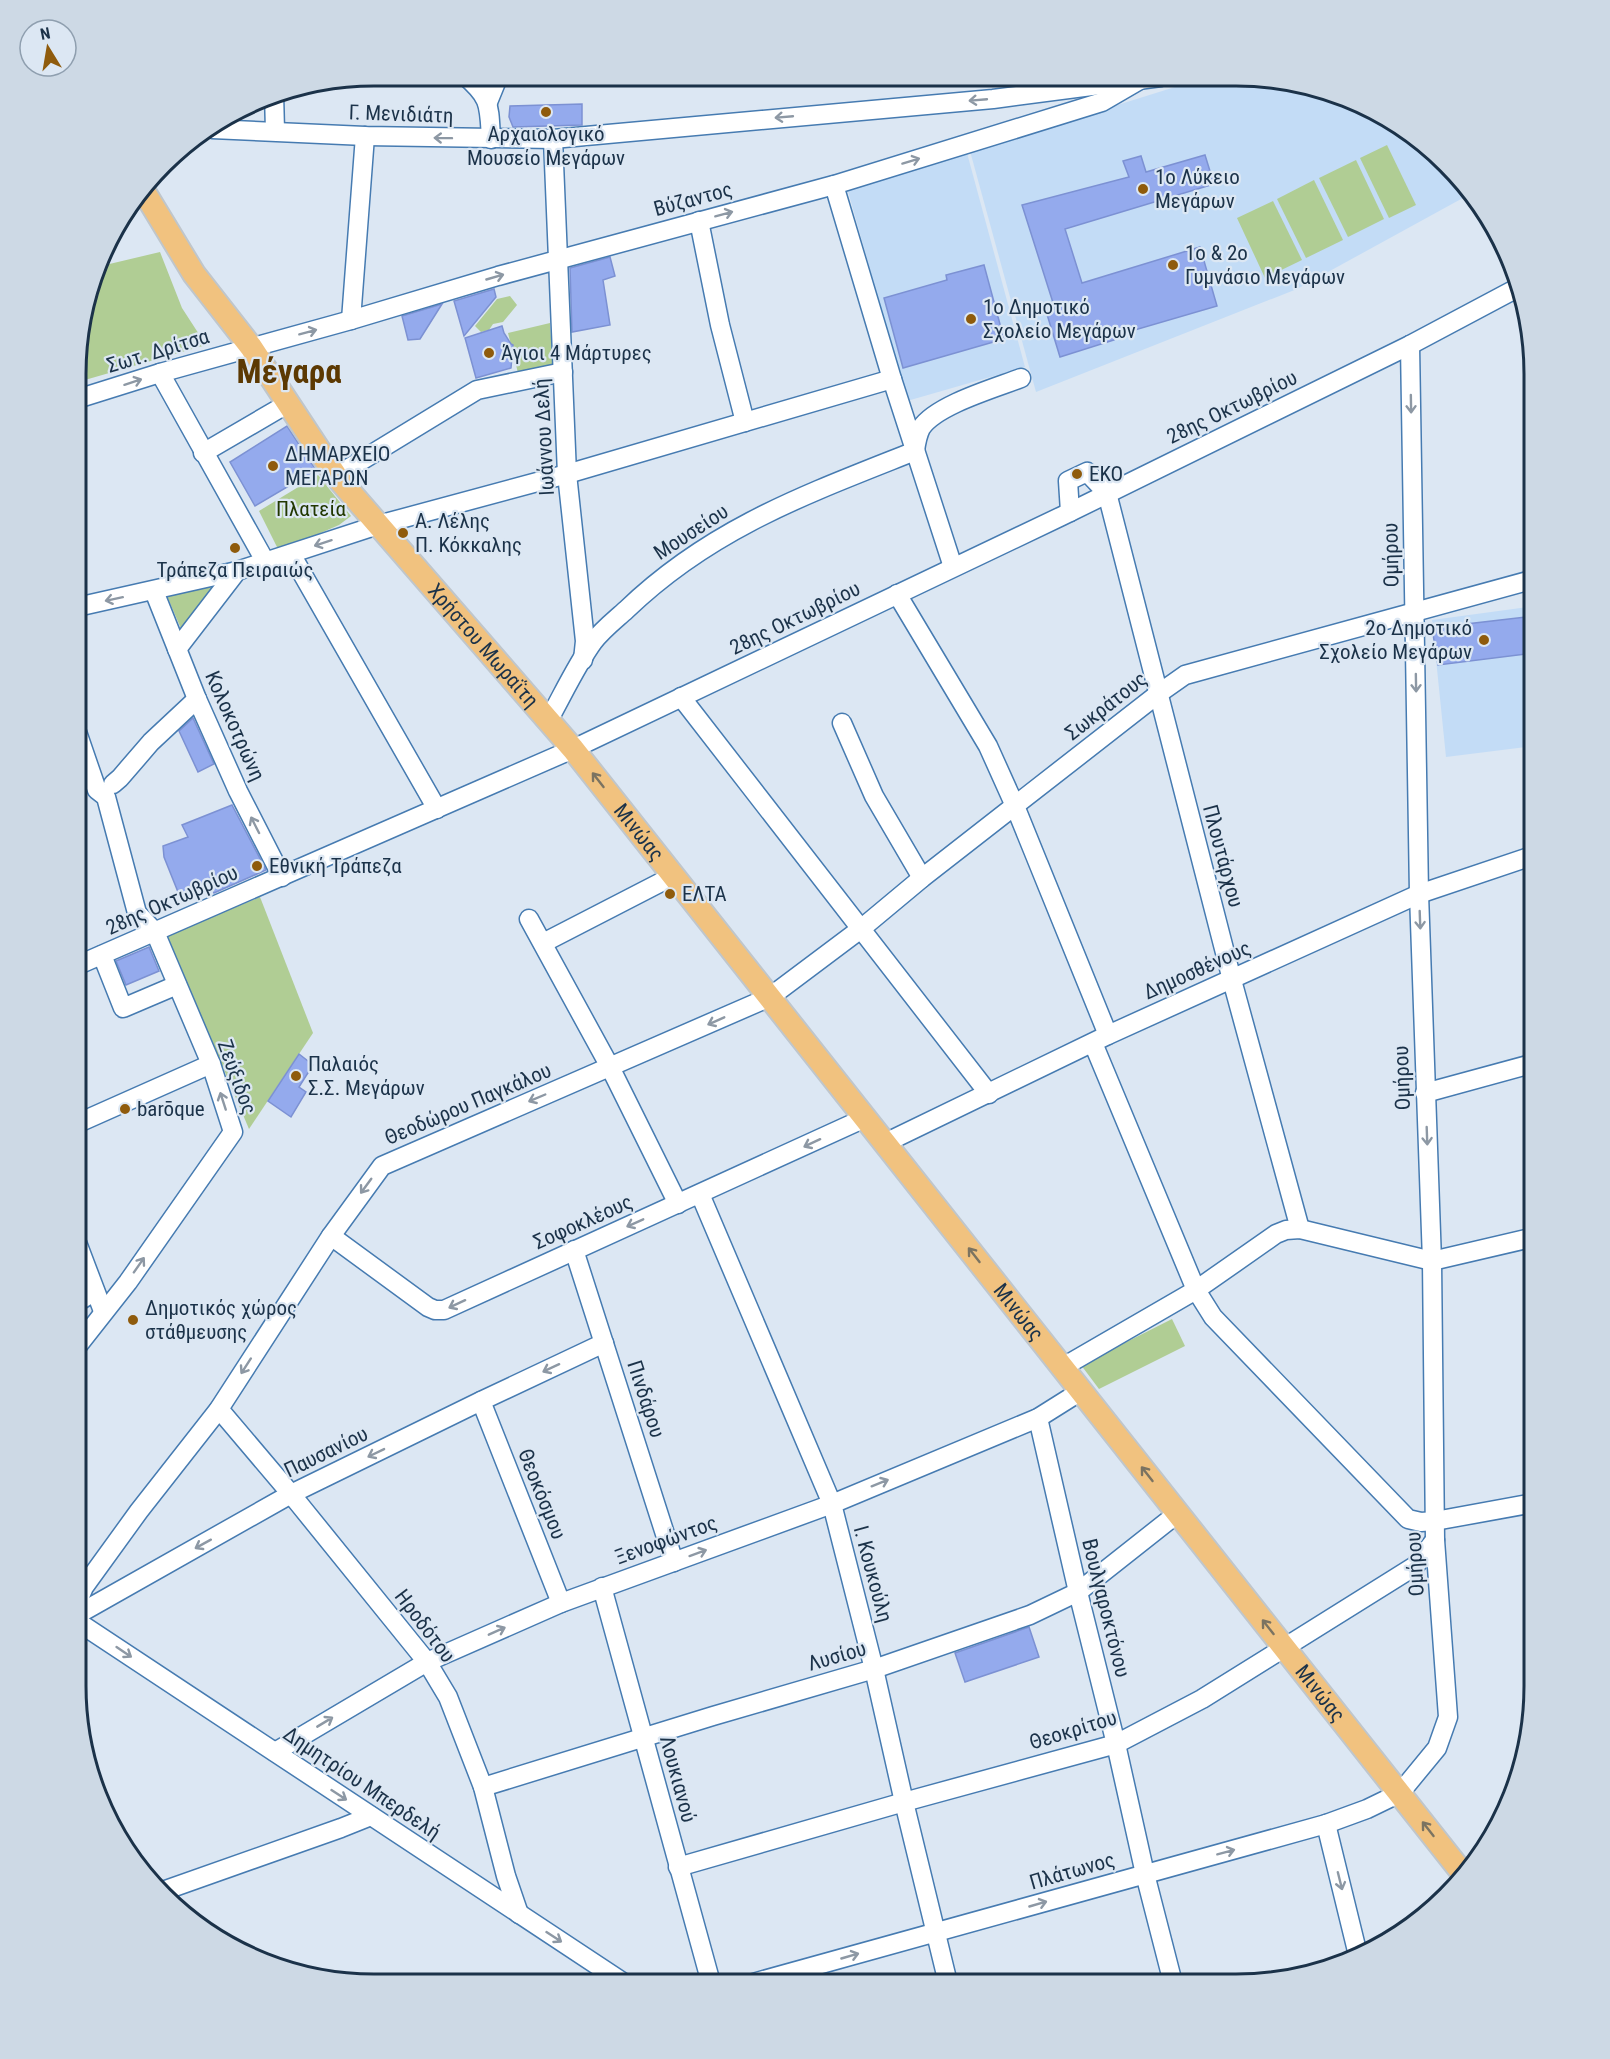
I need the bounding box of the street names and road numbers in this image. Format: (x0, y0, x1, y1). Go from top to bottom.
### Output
street label: Γ. Μενιδιάτη (348, 100, 454, 128)
street label: Βύζαντος (651, 177, 735, 221)
street label: Σωτ. Δρίτσα (104, 324, 213, 378)
street label: 28ης Οκτωβρίου (1163, 365, 1301, 449)
street label: Ιωάννου Δελή (529, 378, 559, 496)
street label: Μουσείου (649, 499, 733, 565)
street label: Ομήρου (1378, 522, 1404, 588)
street label: 28ης Οκτωβρίου (726, 576, 864, 660)
street label: Χρήστου Μωραΐτη (423, 579, 544, 713)
street label: Κολοκοτρώνη (200, 667, 270, 785)
street label: Σωκράτους (1061, 667, 1151, 745)
street label: Μινώας (609, 799, 669, 866)
street label: Πλουτάρχου (1198, 802, 1248, 910)
street label: 28ης Οκτωβρίου (102, 860, 242, 940)
street label: Δημοσθένους (1140, 936, 1254, 1004)
street label: Ζεύξιδος (213, 1037, 261, 1117)
street label: Ομήρου (1389, 1045, 1415, 1111)
street label: Θεοδώρου Παγκάλου (381, 1058, 555, 1150)
street label: Σοφοκλέους (530, 1190, 636, 1254)
street label: Μινώας (989, 1279, 1049, 1345)
street label: Πινδάρου (622, 1357, 670, 1441)
street label: Παυσανίου (280, 1421, 372, 1483)
street label: Θεοκόσμου (513, 1445, 571, 1543)
street label: Ξενοφώντος (612, 1510, 720, 1570)
street label: Ι. Κουκούλη (849, 1523, 897, 1625)
street label: Ομήρου (1401, 1531, 1429, 1597)
street label: Βουλγαροκτόνου (1077, 1536, 1135, 1680)
street label: Ηροδότου (390, 1585, 460, 1667)
street label: Λυσίου (805, 1636, 869, 1676)
street label: Μινώας (1290, 1660, 1350, 1727)
street label: Θεοκρίτου (1026, 1705, 1120, 1755)
street label: Δημητρίου Μπερδελή (279, 1721, 445, 1845)
street label: Λουκιανού (655, 1733, 701, 1825)
street label: Πλάτωνος (1027, 1847, 1117, 1895)

